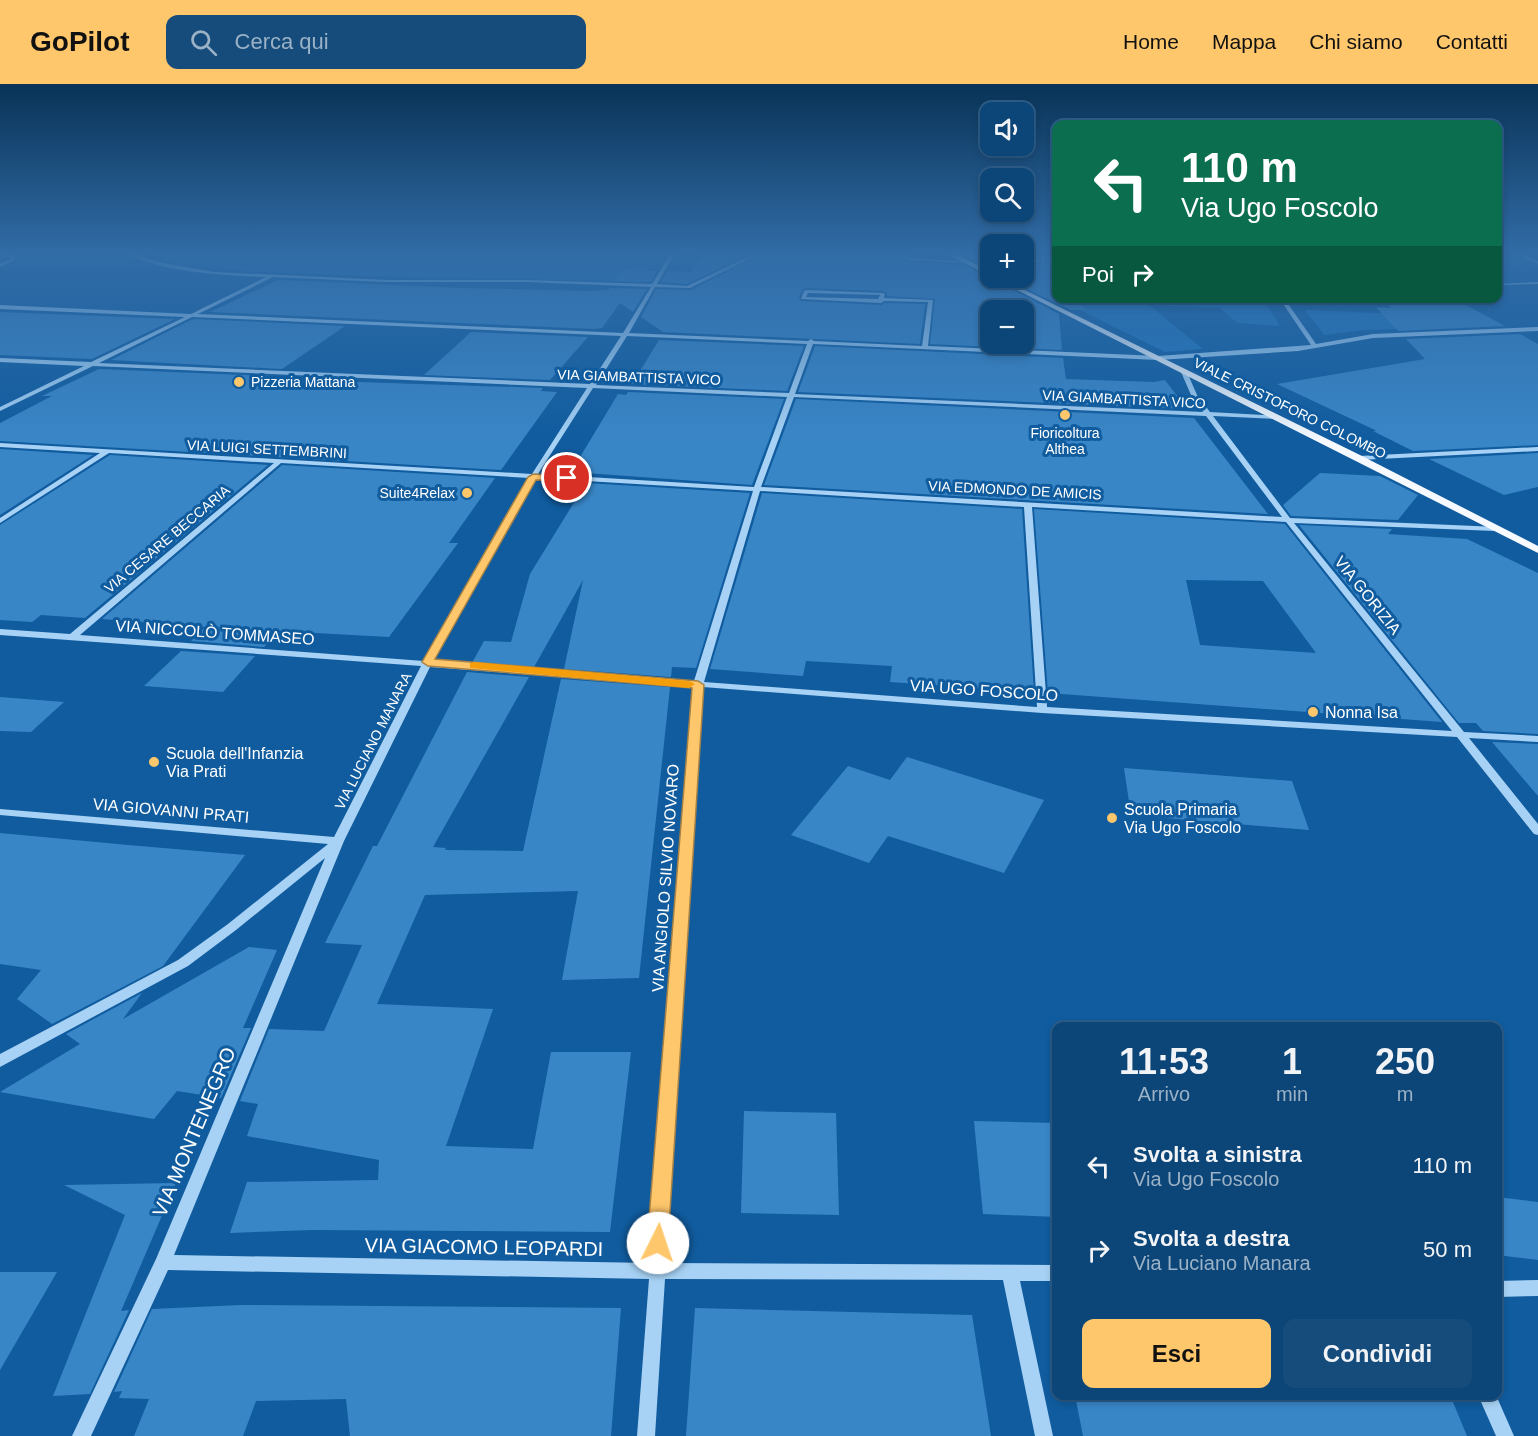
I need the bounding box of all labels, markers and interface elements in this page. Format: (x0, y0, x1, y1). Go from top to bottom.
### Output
search box (166, 15, 586, 69)
text: GoPilot (30, 26, 130, 57)
icon: search (187, 26, 220, 59)
text: Cerca qui (235, 29, 329, 54)
text: Home (1123, 30, 1179, 53)
text: Mappa (1212, 30, 1276, 53)
text: Chi siamo (1309, 30, 1403, 53)
text: Contatti (1436, 30, 1508, 53)
map controls (980, 102, 1034, 354)
button: sound (980, 102, 1034, 156)
icon: left (1082, 144, 1160, 222)
text: 110 m (1181, 144, 1298, 191)
button: search (980, 168, 1034, 222)
text: Via Ugo Foscolo (1181, 193, 1379, 223)
button: + (980, 234, 1034, 288)
icon: right (1126, 258, 1159, 291)
text: Poi (1082, 262, 1114, 287)
button: − (980, 300, 1034, 354)
street label: VIALE CRISTOFORO COLOMBO (1191, 354, 1389, 462)
street label: VIA GIAMBATTISTA VICO (557, 366, 721, 388)
place label: Pizzeria Mattana (251, 374, 355, 390)
marker: Pizzeria Mattana (232, 375, 246, 389)
street label: VIA GIAMBATTISTA VICO (1042, 387, 1206, 411)
marker: Fioricoltura Althea (1058, 408, 1072, 422)
place label: Fioricoltura Althea (1030, 425, 1100, 457)
street label: VIA LUIGI SETTEMBRINI (187, 437, 347, 461)
pin (541, 452, 592, 503)
icon: arrive (550, 461, 583, 494)
street label: VIA EDMONDO DE AMICIS (928, 477, 1102, 503)
street label: VIA CESARE BECCARIA (101, 481, 233, 596)
place label: Suite4Relax (380, 485, 455, 501)
marker: Suite4Relax (460, 486, 474, 500)
street label: VIA GORIZIA (1331, 553, 1404, 638)
street label: VIA NICCOLÒ TOMMASEO (115, 616, 315, 648)
street label: VIA LUCIANO MANARA (331, 669, 415, 812)
street label: VIA UGO FOSCOLO (909, 677, 1059, 704)
place label: Nonna Isa (1325, 704, 1398, 721)
marker: Nonna Isa (1306, 705, 1320, 719)
place label: Scuola dell'Infanzia Via Prati (166, 745, 303, 780)
marker: Scuola dell'Infanzia Via Prati (147, 755, 161, 769)
street label: VIA ANGIOLO SILVIO NOVARO (649, 763, 682, 993)
street label: VIA GIOVANNI PRATI (92, 795, 250, 826)
place label: Scuola Primaria Via Ugo Foscolo (1124, 801, 1241, 836)
marker: Scuola Primaria Via Ugo Foscolo (1105, 811, 1119, 825)
text: 11:53 (1119, 1041, 1209, 1082)
text: 1 (1282, 1041, 1302, 1082)
text: 250 (1375, 1041, 1435, 1082)
street label: VIA MONTENEGRO (148, 1044, 240, 1220)
text: Arrivo (1138, 1083, 1190, 1105)
text: min (1276, 1083, 1308, 1105)
text: m (1397, 1083, 1413, 1105)
text: Svolta a sinistra (1133, 1142, 1302, 1167)
icon: left (1082, 1150, 1115, 1183)
text: 110 m (1412, 1153, 1472, 1178)
text: Via Ugo Foscolo (1133, 1168, 1279, 1190)
position arrow (626, 1211, 690, 1275)
text: Svolta a destra (1133, 1226, 1290, 1251)
street label: VIA GIACOMO LEOPARDI (365, 1234, 603, 1260)
icon: right (1082, 1234, 1115, 1267)
text: 50 m (1423, 1237, 1472, 1262)
text: Via Luciano Manara (1133, 1252, 1311, 1274)
button: Esci (1082, 1319, 1271, 1388)
button: Condividi (1283, 1319, 1472, 1388)

